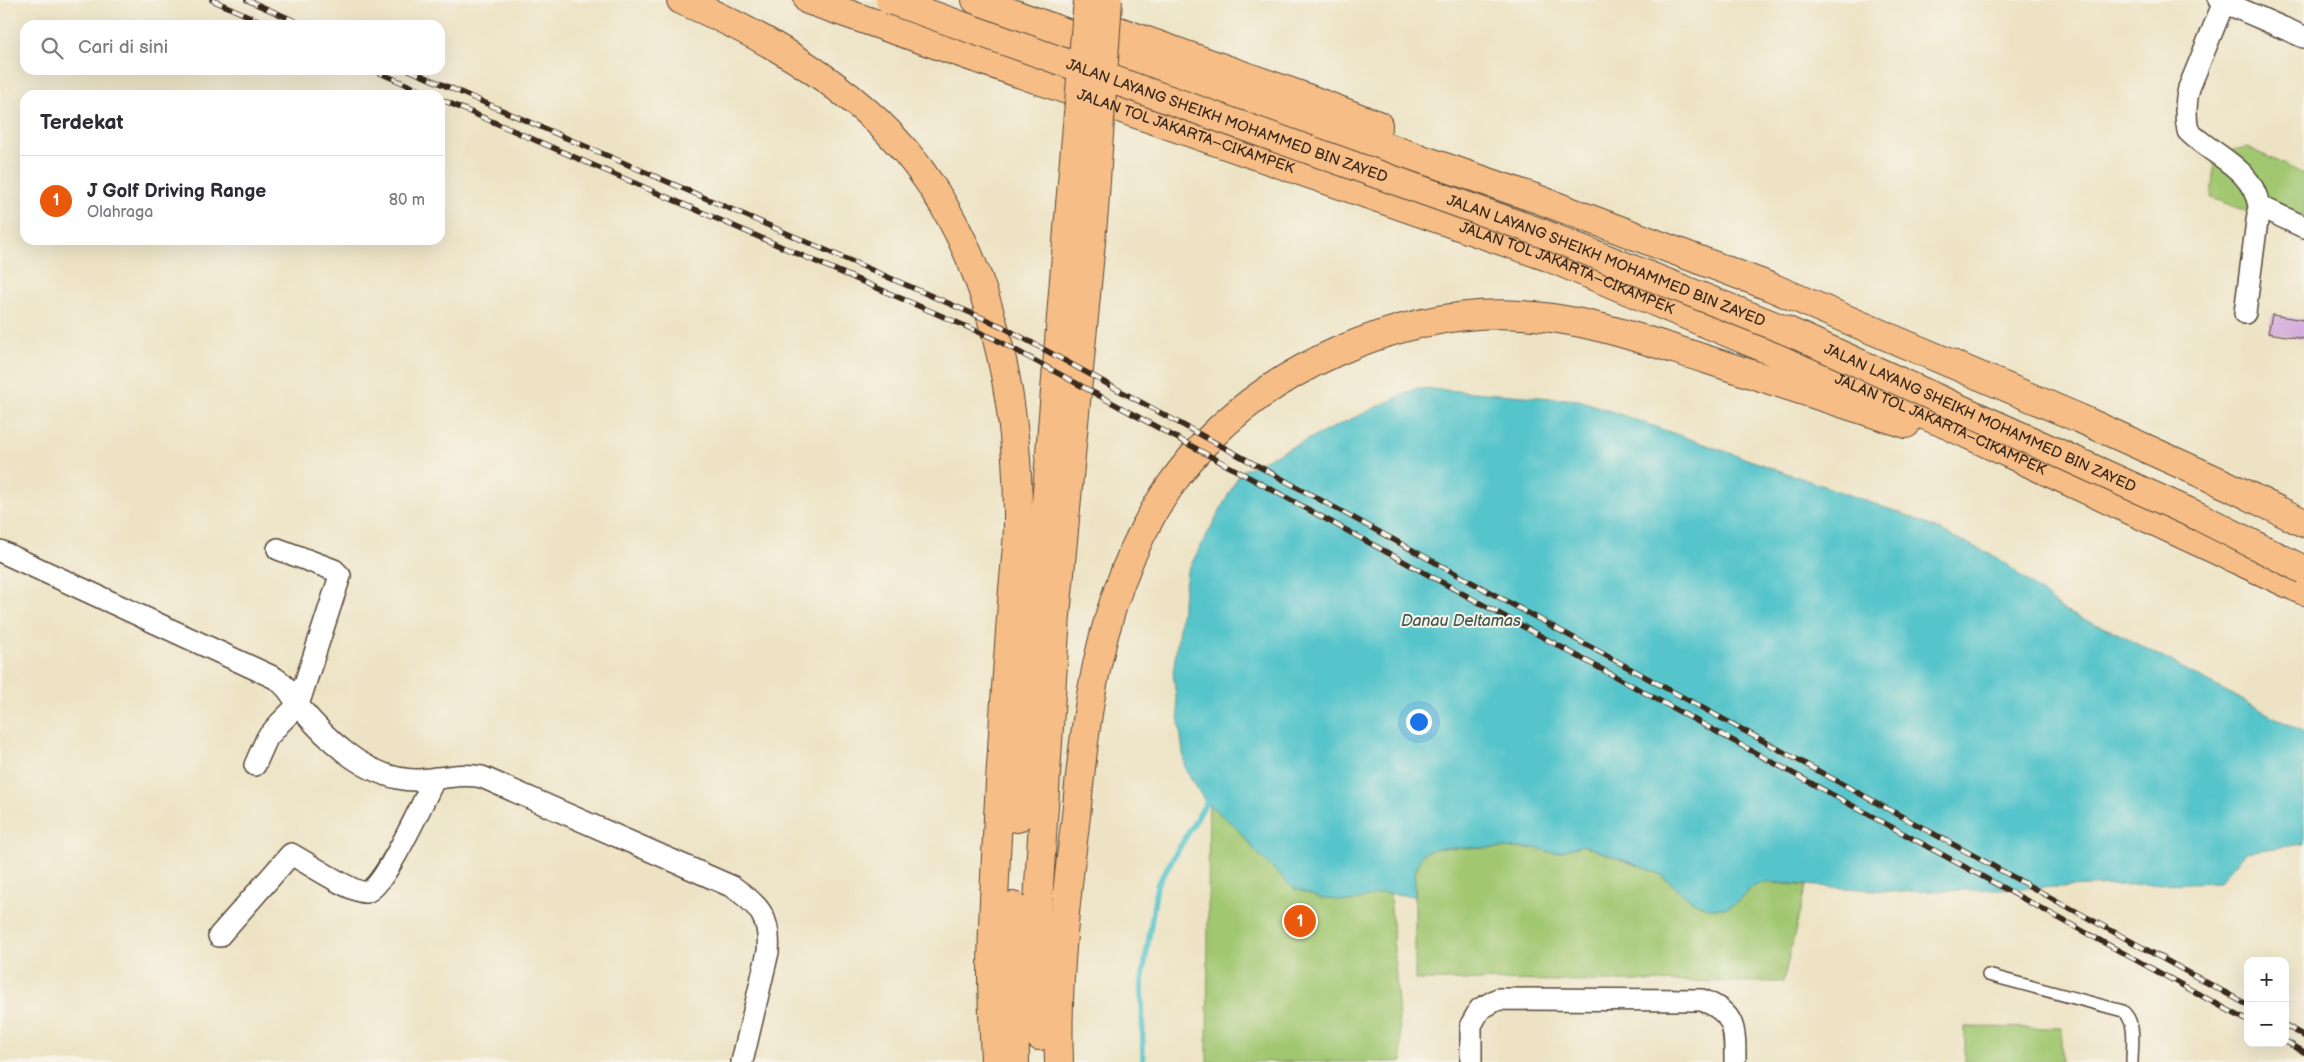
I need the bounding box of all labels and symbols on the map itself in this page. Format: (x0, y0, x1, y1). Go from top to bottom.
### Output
street label: JALAN LAYANG SHEIKH MOHAMMED BIN ZAYED (1064, 55, 1390, 187)
street label: JALAN TOL JAKARTA–CIKAMPEK (1074, 85, 1297, 178)
street label: JALAN LAYANG SHEIKH MOHAMMED BIN ZAYED (1444, 191, 1768, 331)
street label: JALAN TOL JAKARTA–CIKAMPEK (1457, 218, 1677, 319)
street label: JALAN LAYANG SHEIKH MOHAMMED BIN ZAYED (1821, 340, 2139, 497)
street label: JALAN TOL JAKARTA–CIKAMPEK (1832, 370, 2049, 480)
water label: Danau Deltamas (1401, 612, 1521, 631)
your location (1406, 709, 1432, 735)
pin: 1 (1284, 902, 1316, 940)

